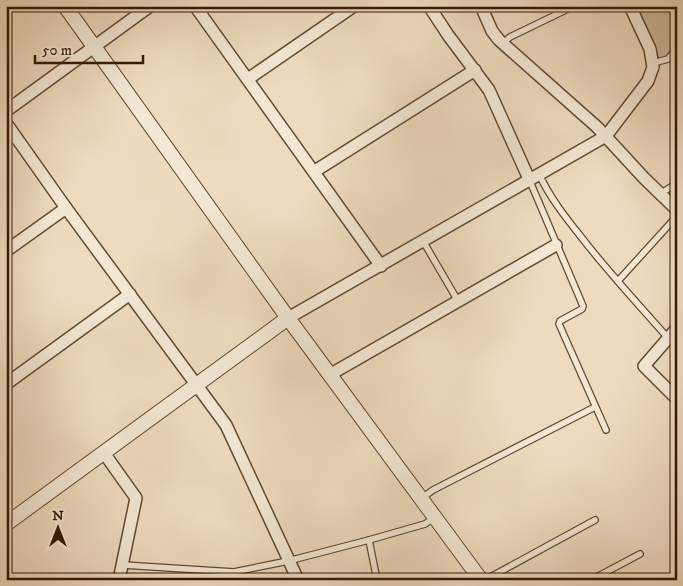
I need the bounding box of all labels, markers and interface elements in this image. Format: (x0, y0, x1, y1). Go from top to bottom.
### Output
scale bar (35, 32, 142, 64)
text: 50 m (42, 41, 72, 60)
north arrow (32, 504, 82, 554)
text: N (52, 507, 64, 525)

